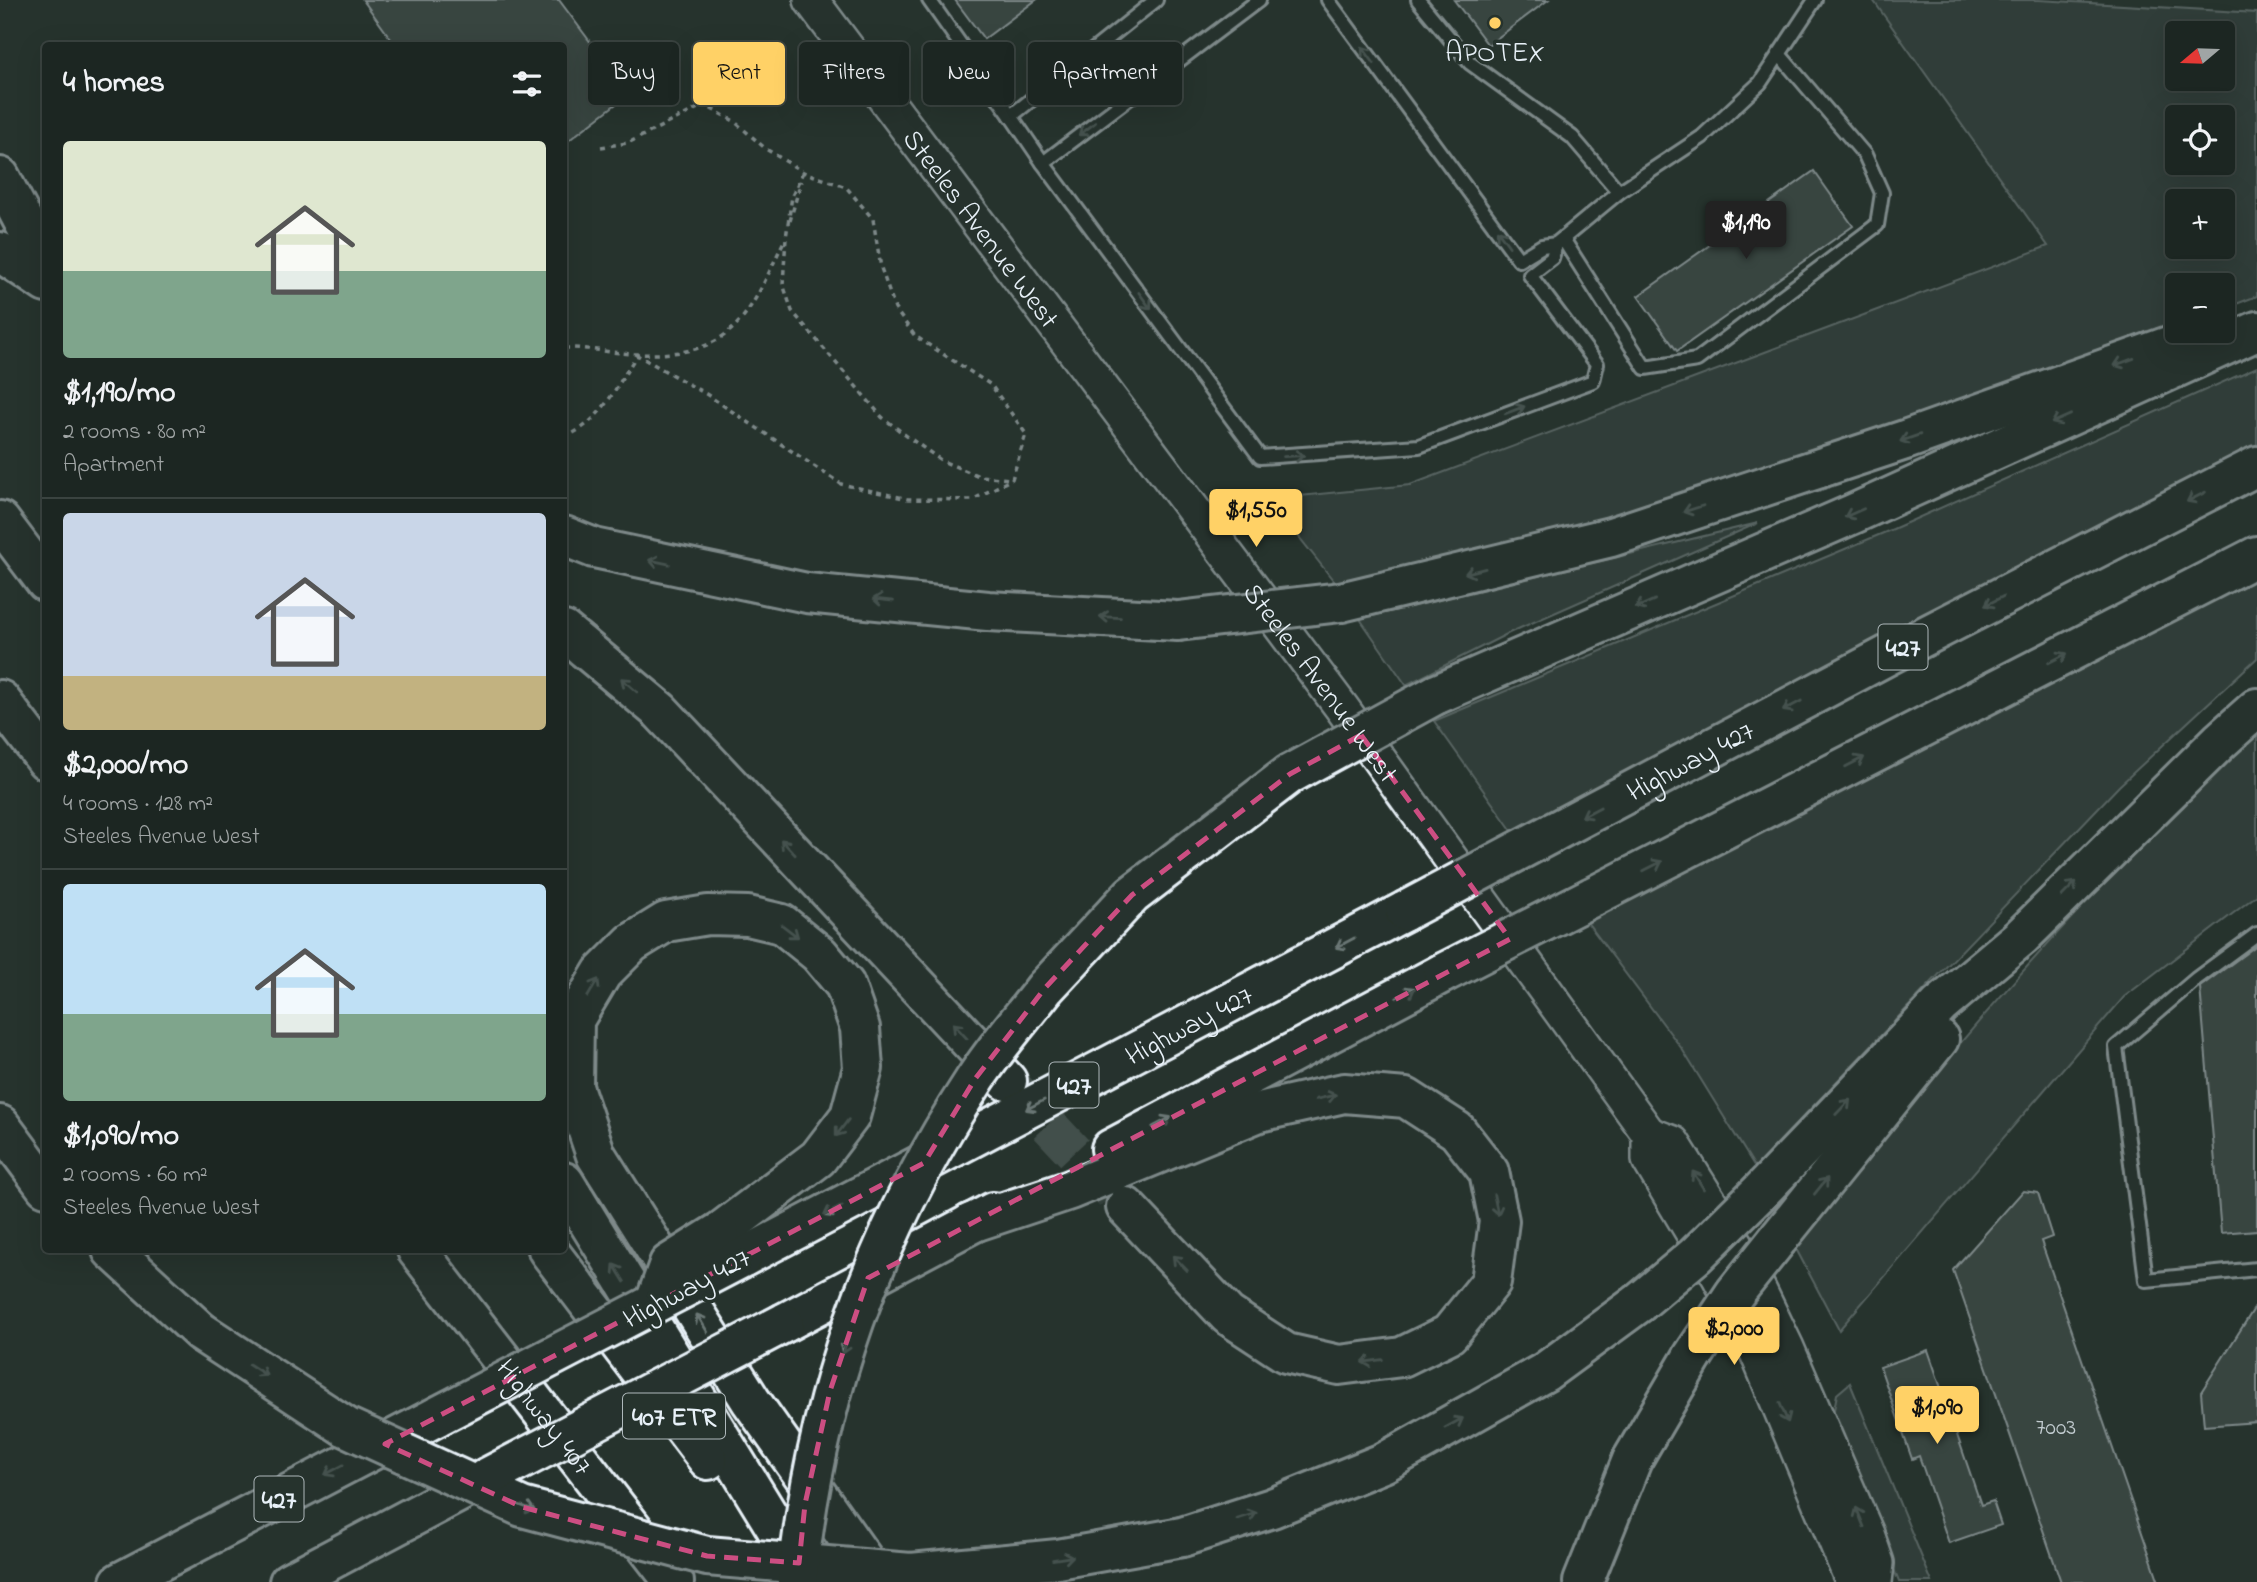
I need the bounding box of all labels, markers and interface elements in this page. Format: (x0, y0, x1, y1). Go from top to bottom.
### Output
marker: APOTEX (1487, 15, 1503, 31)
north arrow (2165, 21, 2235, 91)
map controls (2165, 21, 2235, 343)
place label: APOTEX (1445, 34, 1545, 75)
chip: Buy (588, 42, 679, 105)
chip: Rent (693, 42, 785, 105)
chip: Filters (799, 42, 909, 105)
chip: New (923, 42, 1014, 105)
chip: Apartment (1028, 42, 1182, 105)
one-way arrow (1361, 46, 1375, 65)
text: 4 homes (63, 62, 165, 106)
icon: filters (508, 65, 546, 103)
button: locate (2165, 105, 2235, 175)
street label: Steeles Avenue West (891, 122, 1068, 338)
one-way arrow (1078, 122, 1097, 137)
icon: home (242, 187, 368, 313)
button: + (2165, 189, 2235, 259)
pin: $1,190 (1689, 202, 1803, 261)
text: $1,190 (1721, 207, 1771, 240)
one-way arrow (1496, 229, 1510, 248)
button: − (2165, 273, 2235, 343)
one-way arrow (1138, 291, 1153, 310)
one-way arrow (2113, 357, 2135, 369)
text: $1,190/mo (63, 372, 176, 416)
one-way arrow (1503, 403, 1525, 415)
one-way arrow (2051, 413, 2072, 427)
text: 2 rooms · 80 m² (63, 416, 206, 449)
one-way arrow (1899, 433, 1921, 445)
text: Apartment (63, 449, 164, 482)
one-way arrow (1282, 449, 1305, 462)
pin: $1,550 (1199, 490, 1313, 549)
one-way arrow (2186, 491, 2207, 504)
text: $1,550 (1225, 495, 1287, 528)
one-way arrow (1683, 504, 1705, 517)
one-way arrow (1843, 507, 1865, 520)
one-way arrow (648, 554, 671, 568)
icon: home (242, 559, 368, 685)
one-way arrow (1464, 565, 1486, 578)
street label: Steeles Avenue West (1231, 576, 1407, 793)
one-way arrow (872, 594, 895, 607)
one-way arrow (1984, 594, 2005, 608)
one-way arrow (1635, 598, 1656, 611)
one-way arrow (1099, 610, 1121, 623)
road number: 427 (1878, 624, 1927, 670)
one-way arrow (2047, 651, 2068, 665)
one-way arrow (620, 677, 638, 693)
one-way arrow (1782, 700, 1803, 713)
street label: Highway 427 (1620, 712, 1763, 814)
text: $2,000/mo (63, 744, 188, 788)
one-way arrow (1845, 755, 1865, 769)
text: 4 rooms · 128 m² (63, 788, 213, 821)
one-way arrow (1581, 806, 1602, 820)
text: Steeles Avenue West (63, 821, 260, 854)
one-way arrow (779, 839, 796, 856)
one-way arrow (1642, 858, 1663, 872)
one-way arrow (2061, 881, 2078, 898)
one-way arrow (780, 923, 799, 938)
icon: home (242, 930, 368, 1056)
one-way arrow (1335, 937, 1356, 950)
street label: Highway 427 (1119, 977, 1262, 1078)
one-way arrow (586, 978, 600, 998)
one-way arrow (1395, 986, 1416, 999)
one-way arrow (952, 1022, 968, 1040)
road number: 427 (1050, 1062, 1098, 1108)
one-way arrow (1314, 1089, 1337, 1103)
one-way arrow (1834, 1098, 1851, 1115)
one-way arrow (1025, 1099, 1046, 1113)
text: $1,090/mo (63, 1115, 179, 1159)
one-way arrow (1151, 1115, 1171, 1129)
one-way arrow (834, 1118, 849, 1136)
text: 2 rooms · 60 m² (63, 1159, 208, 1192)
one-way arrow (1690, 1170, 1704, 1190)
one-way arrow (1813, 1177, 1828, 1195)
text: Steeles Avenue West (63, 1192, 260, 1225)
one-way arrow (1489, 1193, 1503, 1216)
one-way arrow (823, 1204, 844, 1218)
street label: Highway 427 (617, 1239, 759, 1341)
one-way arrow (1171, 1255, 1188, 1272)
one-way arrow (612, 1264, 626, 1284)
pin: $2,000 (1677, 1308, 1791, 1367)
one-way arrow (694, 1313, 708, 1333)
text: $2,000 (1704, 1313, 1764, 1346)
one-way arrow (839, 1333, 852, 1355)
street label: Highway 407 (485, 1351, 601, 1485)
one-way arrow (1361, 1355, 1384, 1368)
one-way arrow (248, 1363, 268, 1377)
pin: $1,090 (1880, 1386, 1994, 1446)
text: $1,090 (1911, 1392, 1963, 1425)
road number: 407 ETR (623, 1394, 725, 1438)
one-way arrow (1778, 1402, 1791, 1423)
house number: 7003 (2036, 1411, 2076, 1446)
one-way arrow (1443, 1416, 1464, 1429)
one-way arrow (324, 1464, 345, 1478)
road number: 427 (254, 1476, 304, 1522)
one-way arrow (514, 1502, 536, 1514)
one-way arrow (1853, 1507, 1866, 1528)
one-way arrow (1235, 1509, 1257, 1521)
one-way arrow (1051, 1551, 1074, 1564)

